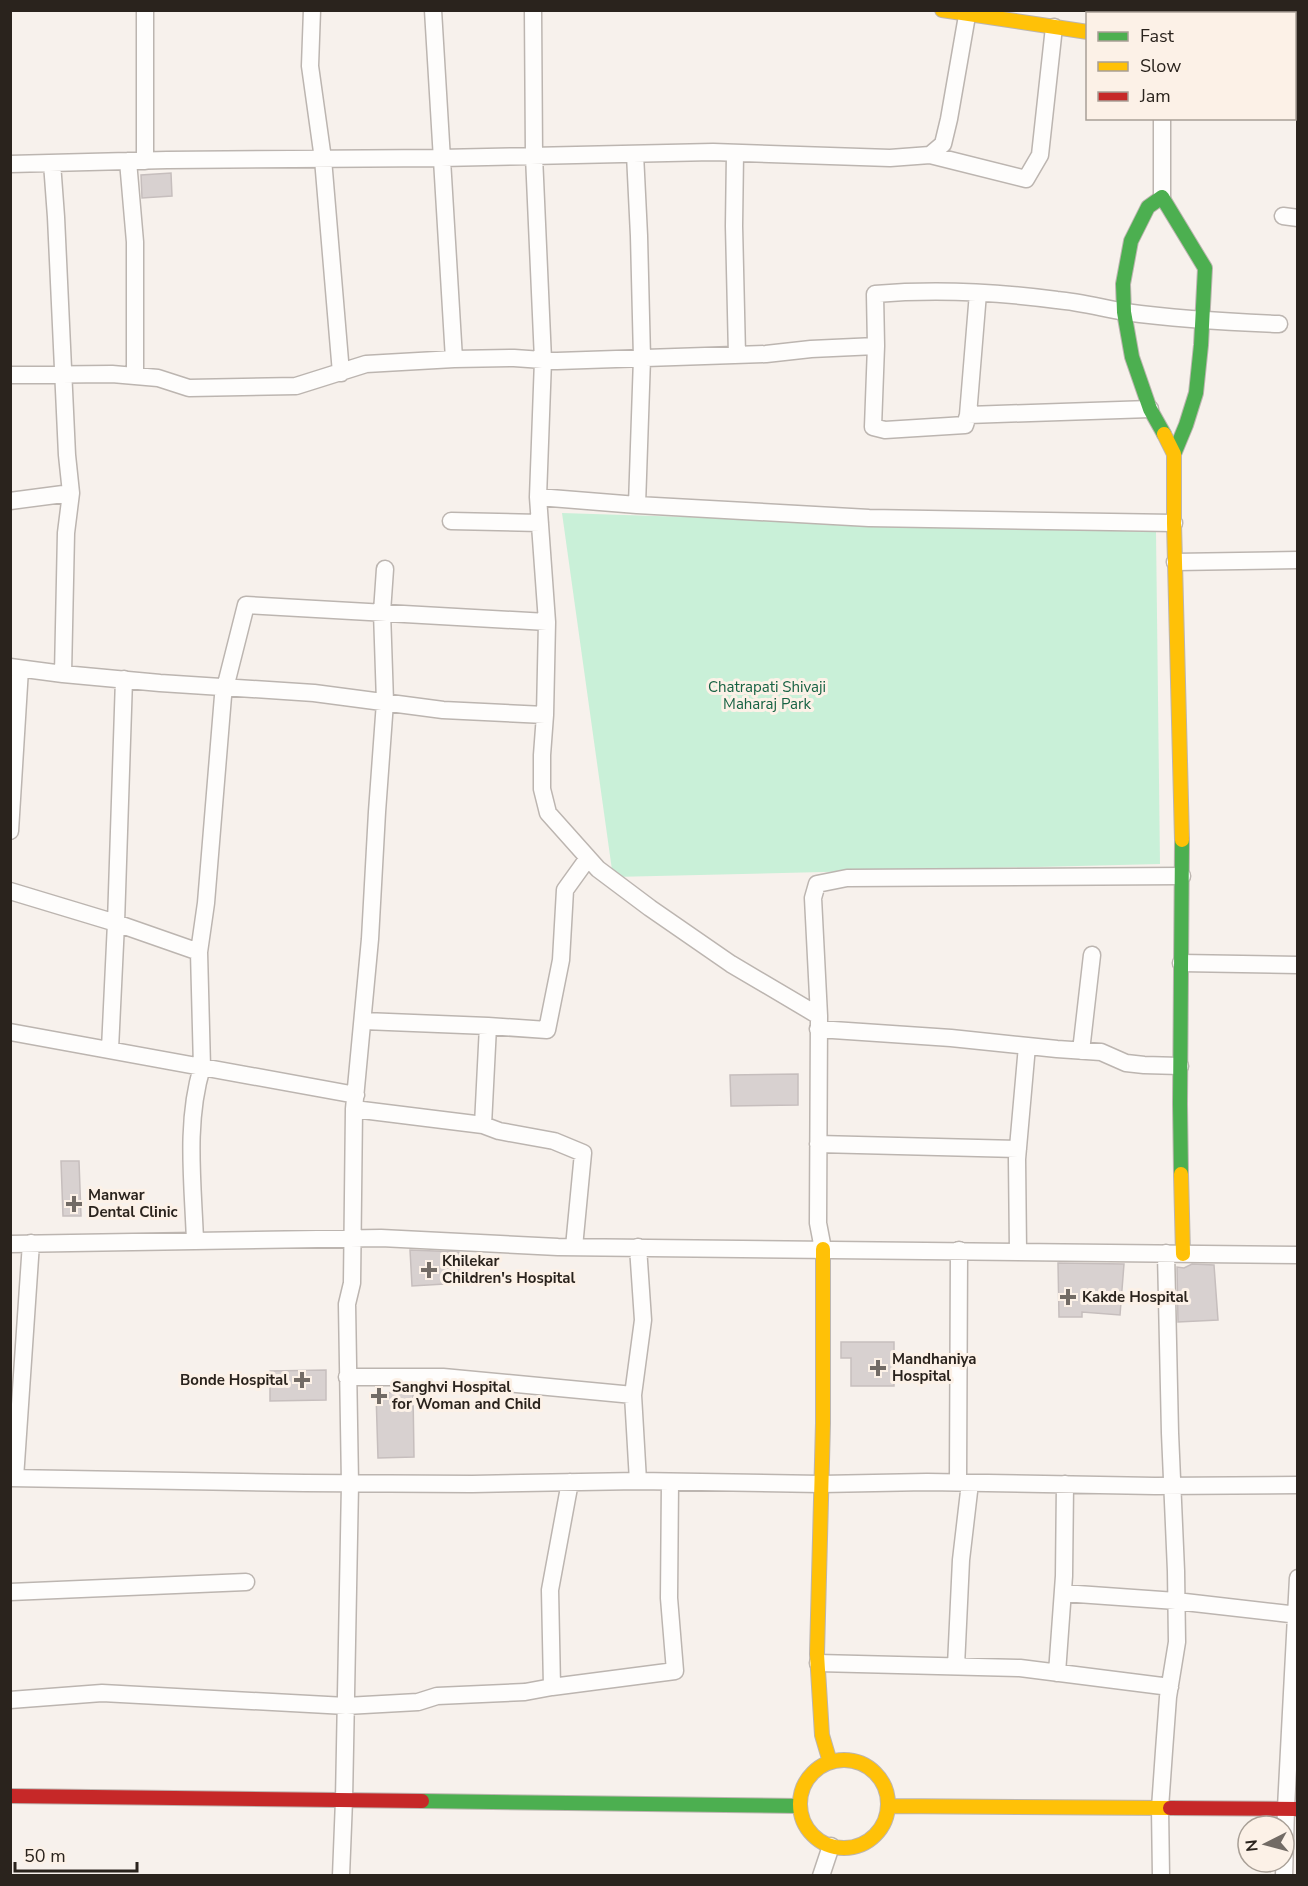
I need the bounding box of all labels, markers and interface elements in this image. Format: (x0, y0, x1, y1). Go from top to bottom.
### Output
legend (1086, 12, 1296, 120)
text: Fast (1140, 24, 1175, 48)
text: Slow (1140, 54, 1181, 78)
text: Jam (1139, 84, 1171, 108)
park label: Chatrapati Shivaji Maharaj Park (708, 677, 826, 714)
place label: Manwar Dental Clinic (88, 1185, 178, 1222)
marker: Manwar Dental Clinic (65, 1195, 83, 1213)
place label: Khilekar Children's Hospital (442, 1251, 576, 1288)
marker: Khilekar Children's Hospital (420, 1261, 438, 1279)
place label: Kakde Hospital (1082, 1287, 1189, 1307)
marker: Kakde Hospital (1059, 1288, 1077, 1306)
place label: Mandhaniya Hospital (892, 1349, 977, 1386)
marker: Mandhaniya Hospital (869, 1359, 887, 1377)
place label: Bonde Hospital (180, 1370, 288, 1390)
marker: Bonde Hospital (293, 1371, 311, 1389)
place label: Sanghvi Hospital for Woman and Child (392, 1377, 541, 1414)
marker: Sanghvi Hospital for Woman and Child (370, 1387, 388, 1405)
north arrow (1236, 1814, 1296, 1874)
scale bar (15, 1835, 136, 1873)
text: N (1241, 1838, 1264, 1853)
text: 50 m (24, 1844, 66, 1868)

